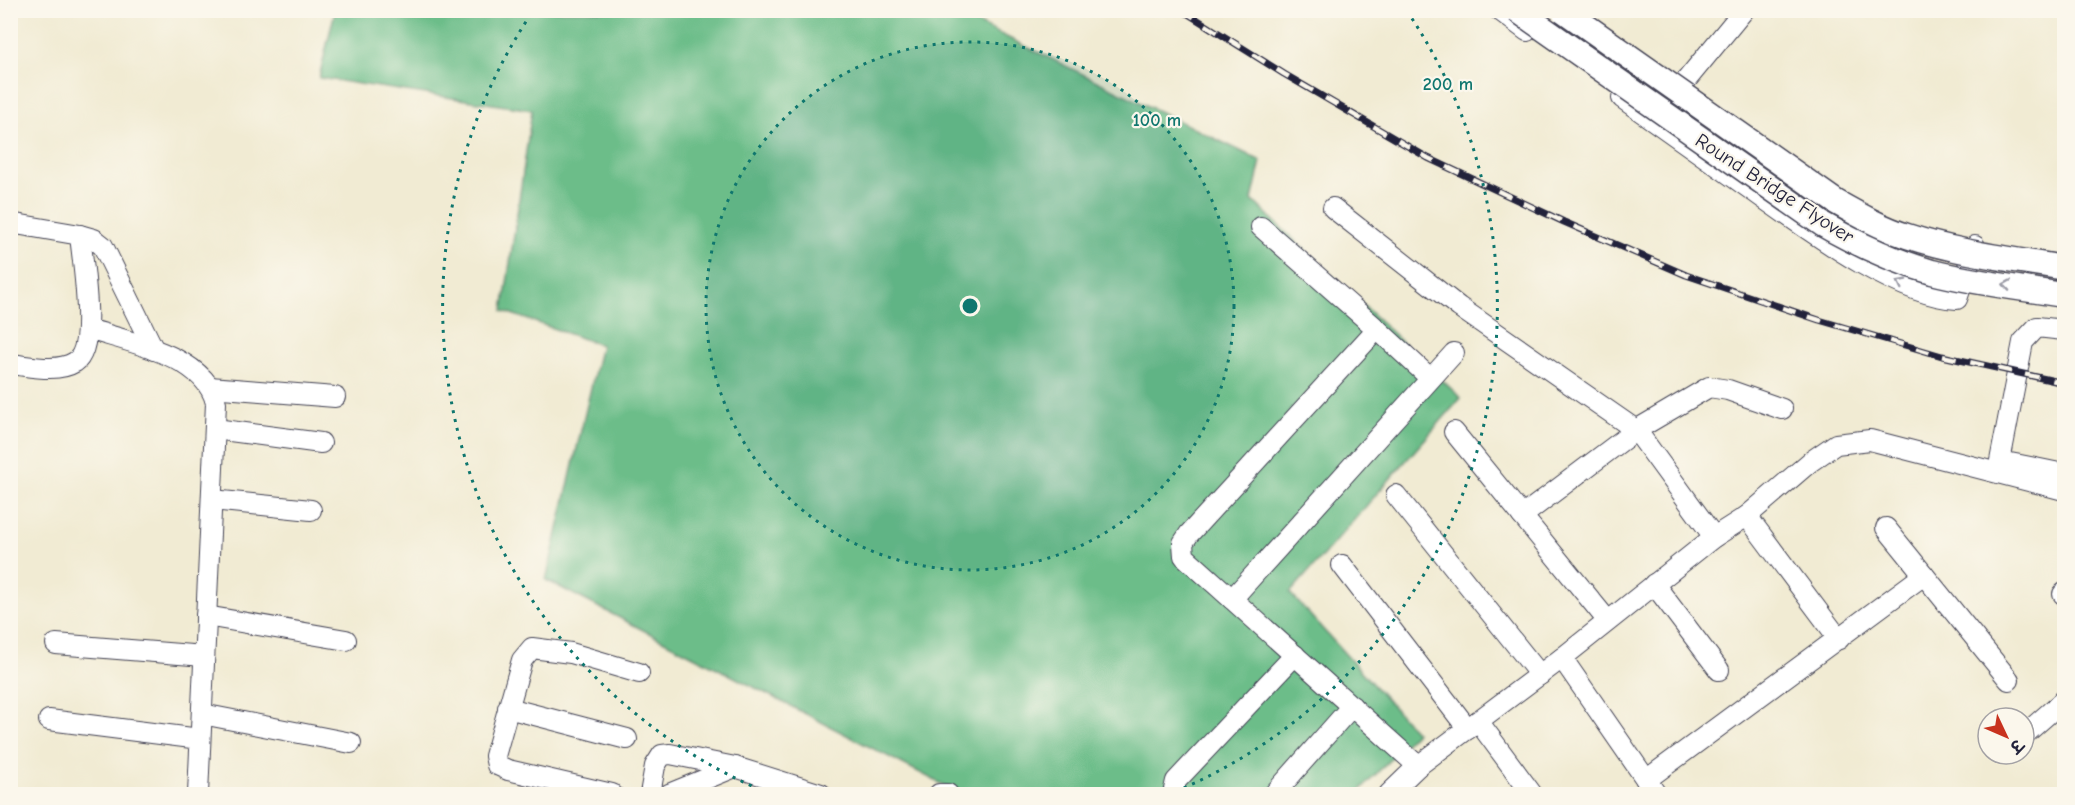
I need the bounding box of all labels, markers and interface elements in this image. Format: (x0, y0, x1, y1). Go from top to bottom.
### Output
text: 200 m (1423, 74, 1473, 95)
text: 100 m (1133, 110, 1181, 131)
street label: Round Bridge Flyover (1691, 129, 1858, 248)
one-way arrow (1897, 279, 1908, 290)
one-way arrow (2002, 280, 2011, 292)
centre of rings (960, 296, 980, 316)
north arrow (1976, 706, 2036, 766)
text: उ (2005, 734, 2028, 757)

